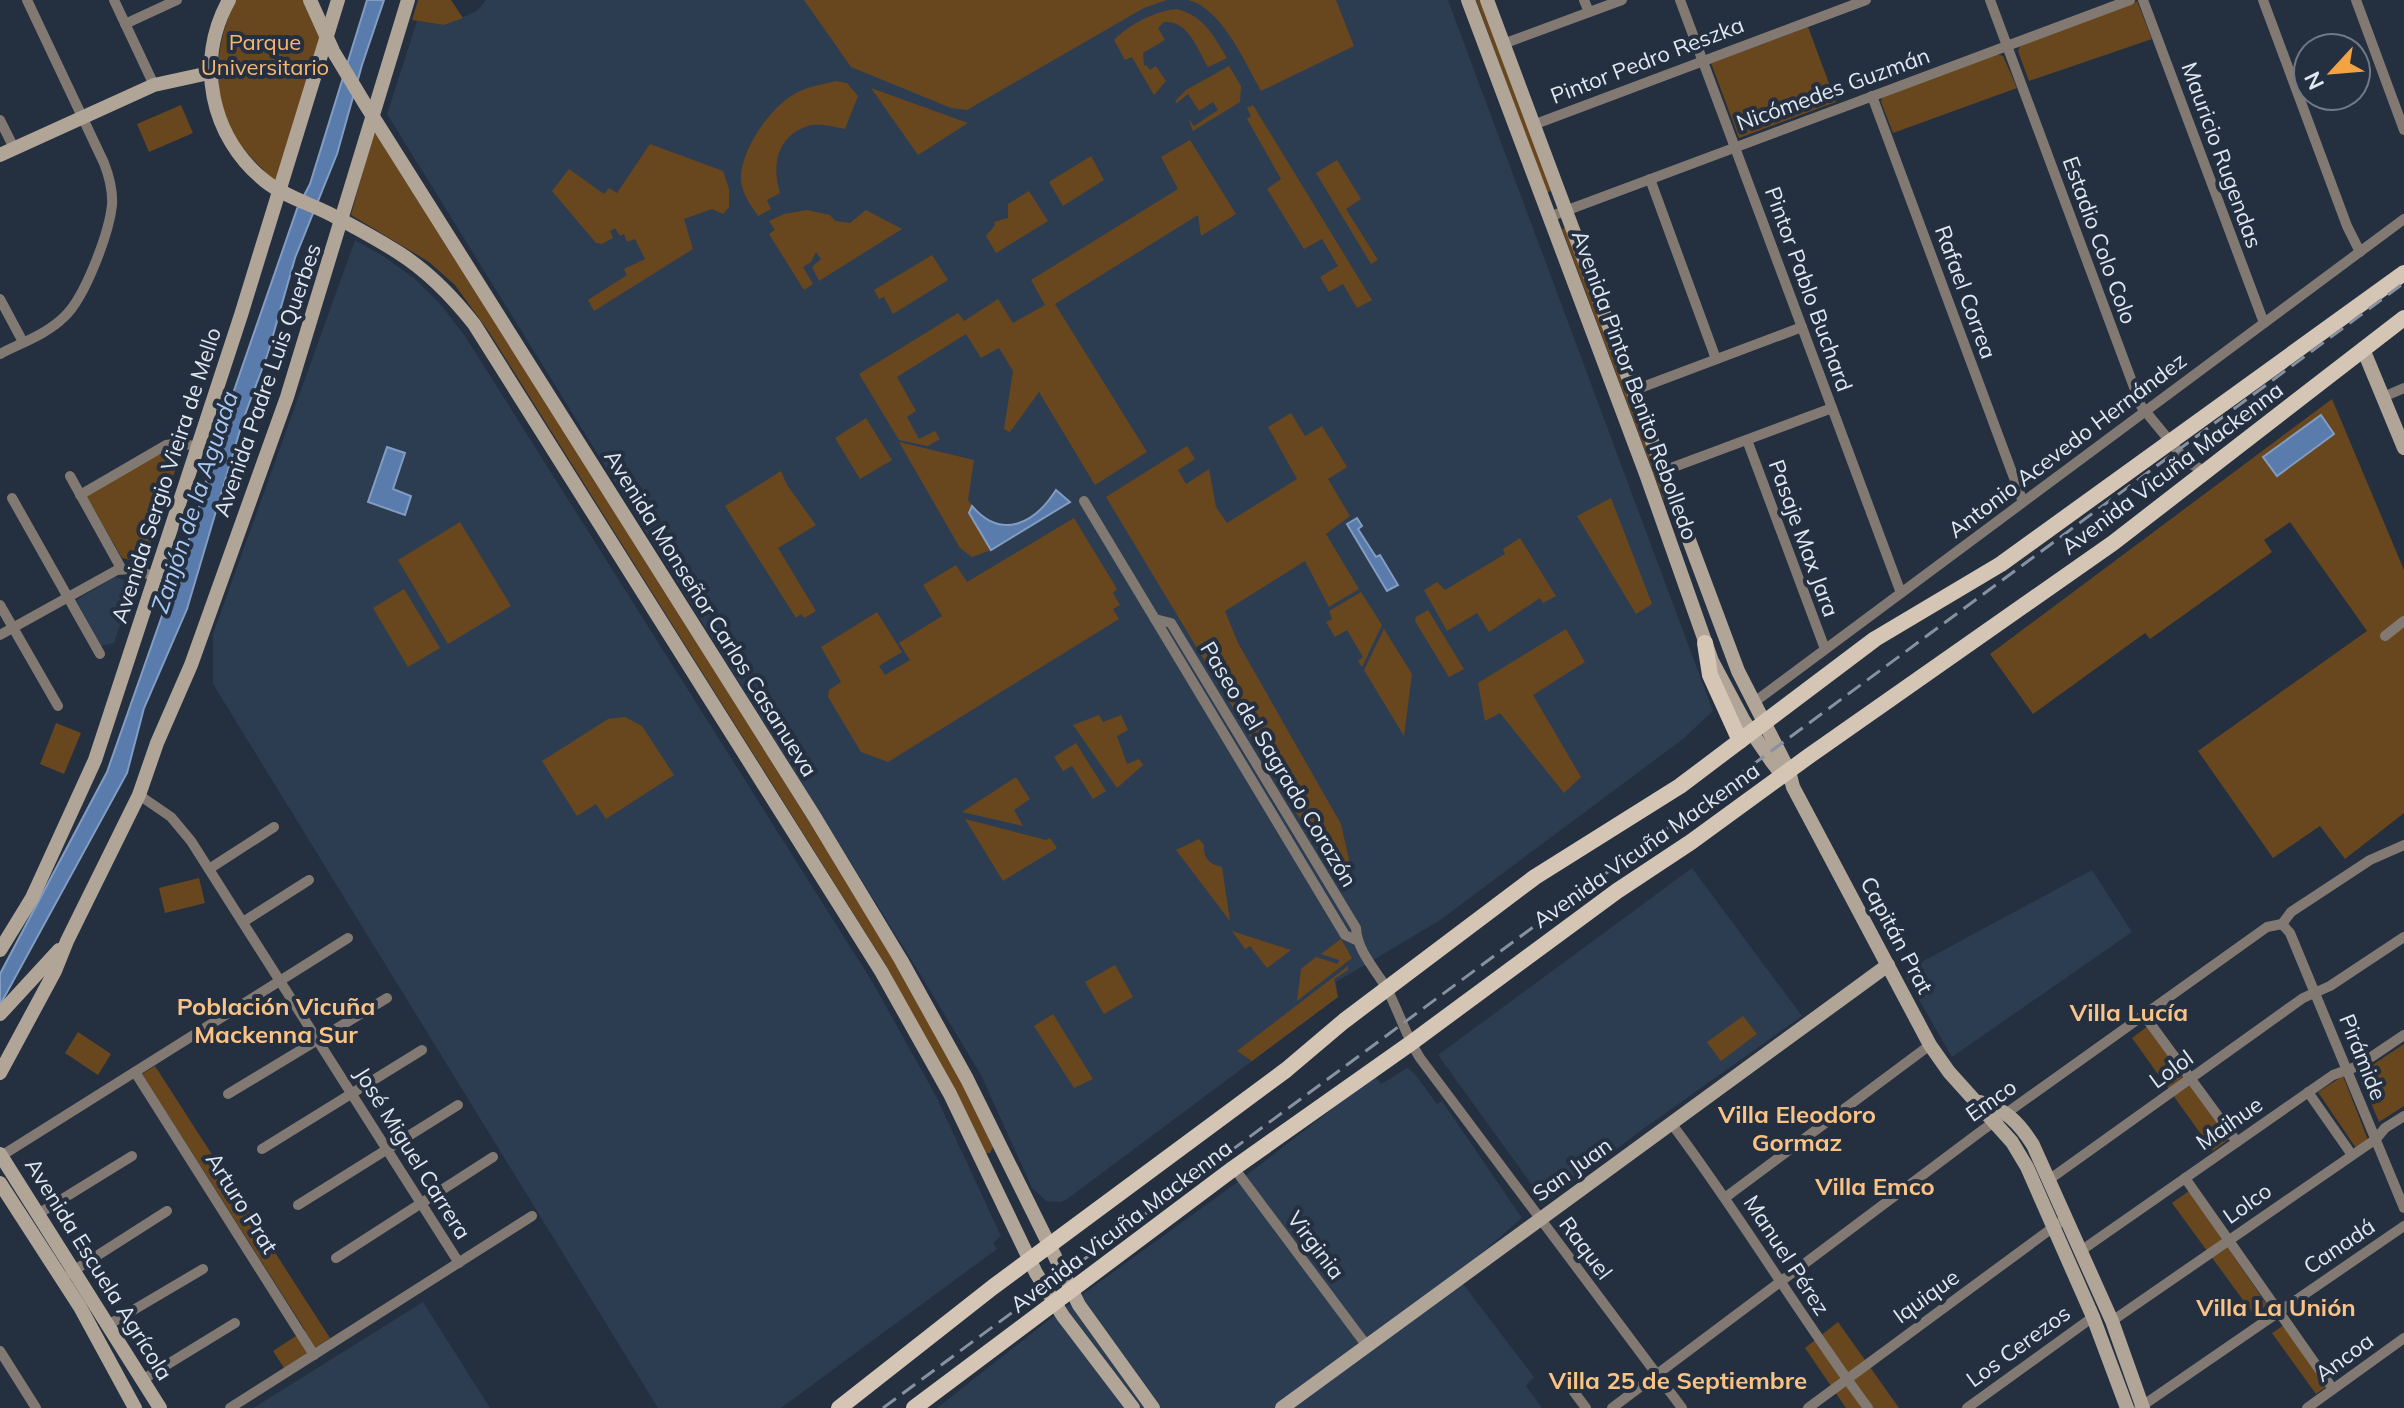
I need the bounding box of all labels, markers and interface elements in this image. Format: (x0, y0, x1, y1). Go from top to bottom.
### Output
street label: Pintor Pedro Reszka (1546, 10, 1748, 110)
park label: Parque Universitario (201, 28, 329, 81)
north arrow (2292, 32, 2372, 112)
street label: Nicómedes Guzmán (1733, 41, 1933, 137)
street label: Mauricio Rugendas (2175, 58, 2269, 252)
text: N (2298, 67, 2330, 94)
street label: Estadio Colo Colo (2057, 152, 2143, 328)
street label: Pintor Pablo Buchard (1759, 183, 1859, 395)
street label: Rafael Correa (1929, 222, 2003, 362)
street label: Avenida Pintor Benito Rebolledo (1566, 226, 1704, 544)
street label: Avenida Padre Luis Querbes (207, 240, 327, 520)
street label: Avenida Sergio Vieira de Mello (105, 324, 227, 626)
street label: Antonio Acevedo Hernández (1942, 346, 2192, 544)
street label: Avenida Vicuña Mackenna (2056, 375, 2288, 561)
water label: Zanjón de la Aguada (144, 387, 244, 616)
street label: Avenida Monseñor Carlos Casanueva (598, 444, 824, 782)
street label: Pasaje Max Jara (1763, 456, 1845, 620)
street label: Paseo del Sagrado Corazón (1194, 636, 1364, 892)
street label: Avenida Vicuña Mackenna (1527, 756, 1765, 934)
street label: Capitán Prat (1854, 872, 1940, 999)
district label: Población Vicuña Mackenna Sur (177, 991, 375, 1049)
district label: Villa Lucía (2069, 997, 2188, 1027)
street label: Pirámide (2333, 1010, 2393, 1104)
street label: Lolol (2144, 1044, 2198, 1094)
street label: José Miguel Carrera (349, 1062, 477, 1244)
street label: Emco (1960, 1073, 2022, 1127)
street label: Maihue (2190, 1090, 2268, 1156)
district label: Villa Eleodoro Gormaz (1717, 1099, 1876, 1157)
street label: San Juan (1527, 1131, 1617, 1207)
street label: Avenida Vicuña Mackenna (1005, 1133, 1237, 1319)
street label: Arturo Prat (200, 1147, 284, 1259)
street label: Avenida Escuela Agrícola (19, 1153, 179, 1385)
district label: Villa Emco (1814, 1171, 1935, 1201)
street label: Lolco (2217, 1176, 2277, 1230)
street label: Manuel Pérez (1738, 1190, 1836, 1320)
street label: Virginia (1281, 1205, 1351, 1285)
street label: Raquel (1553, 1211, 1619, 1285)
street label: Canadá (2298, 1212, 2380, 1280)
street label: Iquique (1888, 1263, 1964, 1329)
district label: Villa La Unión (2195, 1292, 2356, 1322)
street label: Los Cerezos (1961, 1299, 2075, 1393)
street label: Ancoa (2309, 1326, 2379, 1388)
district label: Villa 25 de Septiembre (1548, 1365, 1807, 1395)

